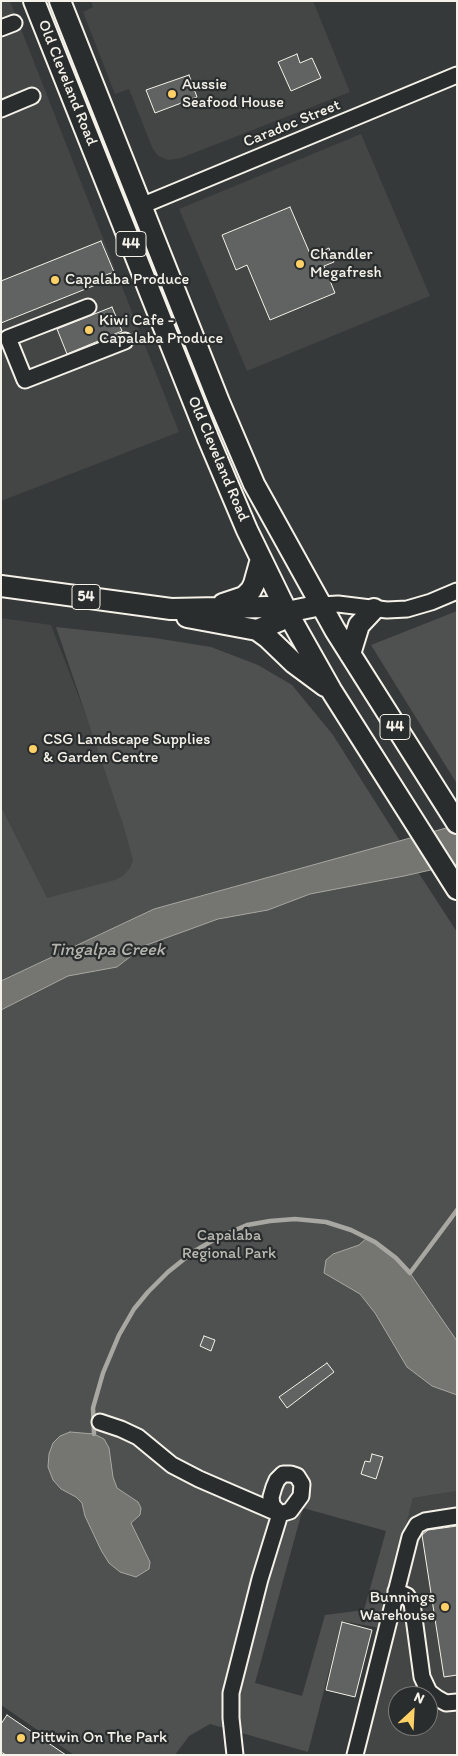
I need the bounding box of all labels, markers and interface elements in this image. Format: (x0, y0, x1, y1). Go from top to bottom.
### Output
street label: Old Cleveland Road (33, 17, 101, 149)
place label: Aussie Seafood House (182, 75, 284, 113)
marker: Aussie Seafood House (166, 88, 178, 100)
street label: Caradoc Street (241, 96, 343, 152)
road number: 44 (116, 232, 146, 256)
place label: Chandler Megafresh (310, 245, 382, 283)
marker: Chandler Megafresh (294, 258, 306, 270)
place label: Capalaba Produce (65, 270, 189, 290)
marker: Capalaba Produce (49, 274, 61, 286)
place label: Kiwi Cafe - Capalaba Produce (99, 311, 223, 349)
marker: Kiwi Cafe - Capalaba Produce (83, 324, 95, 336)
street label: Old Cleveland Road (183, 393, 253, 525)
road number: 54 (72, 584, 100, 610)
road number: 44 (380, 714, 410, 740)
place label: CSG Landscape Supplies & Garden Centre (43, 730, 210, 768)
marker: CSG Landscape Supplies & Garden Centre (27, 743, 39, 755)
water label: Tingalpa Creek (49, 939, 165, 961)
park label: Capalaba Regional Park (182, 1226, 276, 1264)
place label: Bunnings Warehouse (360, 1588, 435, 1626)
marker: Bunnings Warehouse (439, 1601, 451, 1613)
north arrow (388, 1686, 438, 1736)
text: N (411, 1688, 427, 1708)
place label: Pittwin On The Park (31, 1728, 167, 1748)
marker: Pittwin On The Park (15, 1732, 27, 1744)

